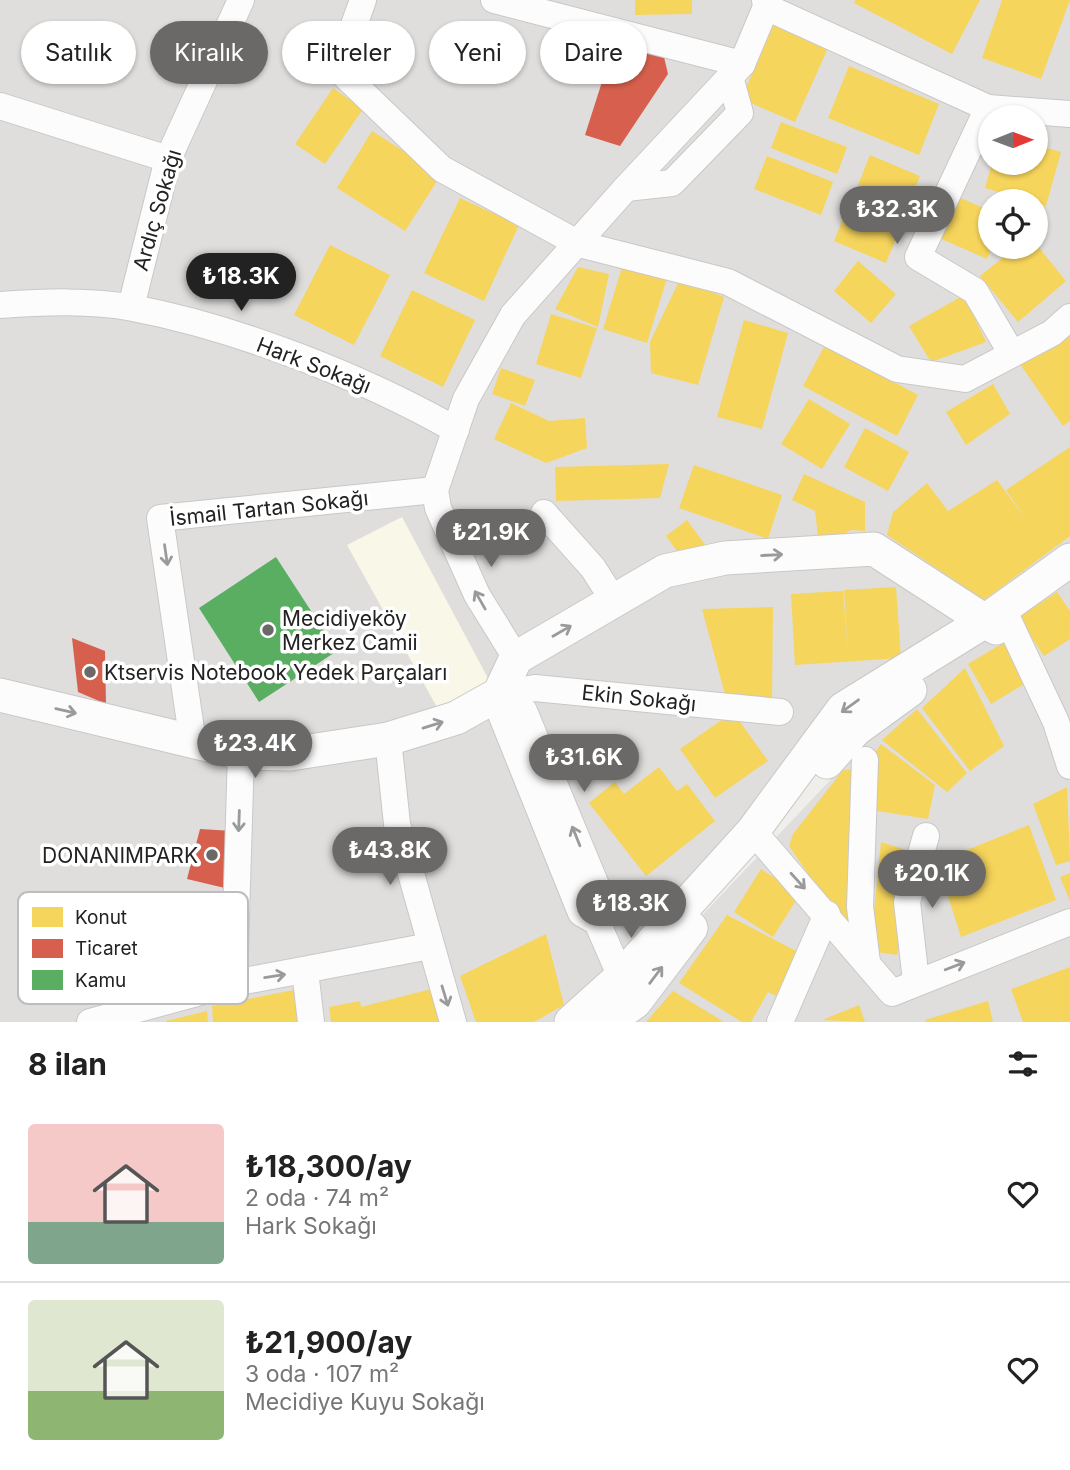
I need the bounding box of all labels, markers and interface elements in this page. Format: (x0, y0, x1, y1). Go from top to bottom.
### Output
chip: Satılık (21, 21, 136, 84)
chip: Kiralık (150, 21, 268, 84)
chip: Filtreler (282, 21, 415, 84)
chip: Yeni (429, 21, 526, 84)
chip: Daire (540, 21, 647, 84)
north arrow (978, 105, 1048, 175)
map controls (978, 105, 1048, 259)
street label: Ardıç Sokağı (128, 146, 186, 274)
pin: ₺32.3K (840, 187, 954, 246)
button: locate (978, 189, 1048, 259)
text: ₺32.3K (856, 195, 938, 223)
pin: ₺18.3K (184, 254, 298, 313)
text: ₺18.3K (202, 262, 280, 290)
street label: Hark Sokağı (253, 332, 375, 398)
street label: İsmail Tartan Sokağı (168, 484, 369, 531)
pin: ₺21.9K (434, 510, 548, 569)
text: ₺21.9K (452, 518, 530, 546)
one-way arrow (160, 543, 173, 566)
one-way arrow (760, 548, 782, 561)
one-way arrow (473, 590, 487, 610)
place label: Mecidiyeköy Merkez Camii (282, 606, 418, 655)
marker: Mecidiyeköy Merkez Camii (260, 622, 276, 638)
one-way arrow (552, 624, 572, 638)
place label: Ktservis Notebook Yedek Parçaları (104, 660, 447, 685)
marker: Ktservis Notebook Yedek Parçaları (82, 664, 98, 680)
street label: Ekin Sokağı (581, 680, 697, 716)
one-way arrow (841, 698, 860, 713)
one-way arrow (54, 705, 77, 718)
one-way arrow (421, 718, 443, 731)
pin: ₺23.4K (198, 720, 312, 780)
text: ₺23.4K (213, 729, 297, 757)
pin: ₺31.6K (527, 734, 641, 794)
text: ₺31.6K (545, 743, 623, 771)
one-way arrow (232, 809, 245, 832)
one-way arrow (568, 825, 581, 847)
pin: ₺43.8K (333, 828, 447, 887)
text: ₺43.8K (348, 836, 432, 864)
place label: DONANIMPARK (42, 843, 198, 868)
marker: DONANIMPARK (204, 847, 220, 863)
pin: ₺20.1K (875, 850, 989, 910)
text: ₺20.1K (894, 859, 970, 887)
one-way arrow (790, 872, 806, 890)
pin: ₺18.3K (574, 880, 688, 940)
text: ₺18.3K (592, 889, 670, 917)
legend (18, 892, 248, 1004)
text: Konut (75, 906, 127, 929)
text: Ticaret (75, 937, 138, 960)
one-way arrow (944, 959, 966, 972)
one-way arrow (648, 966, 663, 985)
text: Kamu (75, 969, 126, 992)
one-way arrow (263, 969, 285, 982)
one-way arrow (439, 985, 452, 1007)
icon: filters (1004, 1045, 1042, 1083)
text: 8 ilan (28, 1046, 107, 1082)
text: ₺18,300/ay (245, 1148, 412, 1184)
icon: home (84, 1152, 168, 1236)
icon: heart (1004, 1175, 1042, 1213)
text: 2 oda · 74 m² (245, 1184, 389, 1212)
text: Hark Sokağı (245, 1212, 377, 1240)
text: ₺21,900/ay (245, 1324, 412, 1360)
icon: home (84, 1328, 168, 1412)
icon: heart (1004, 1351, 1042, 1389)
text: 3 oda · 107 m² (245, 1360, 399, 1388)
text: Mecidiye Kuyu Sokağı (245, 1388, 485, 1416)

